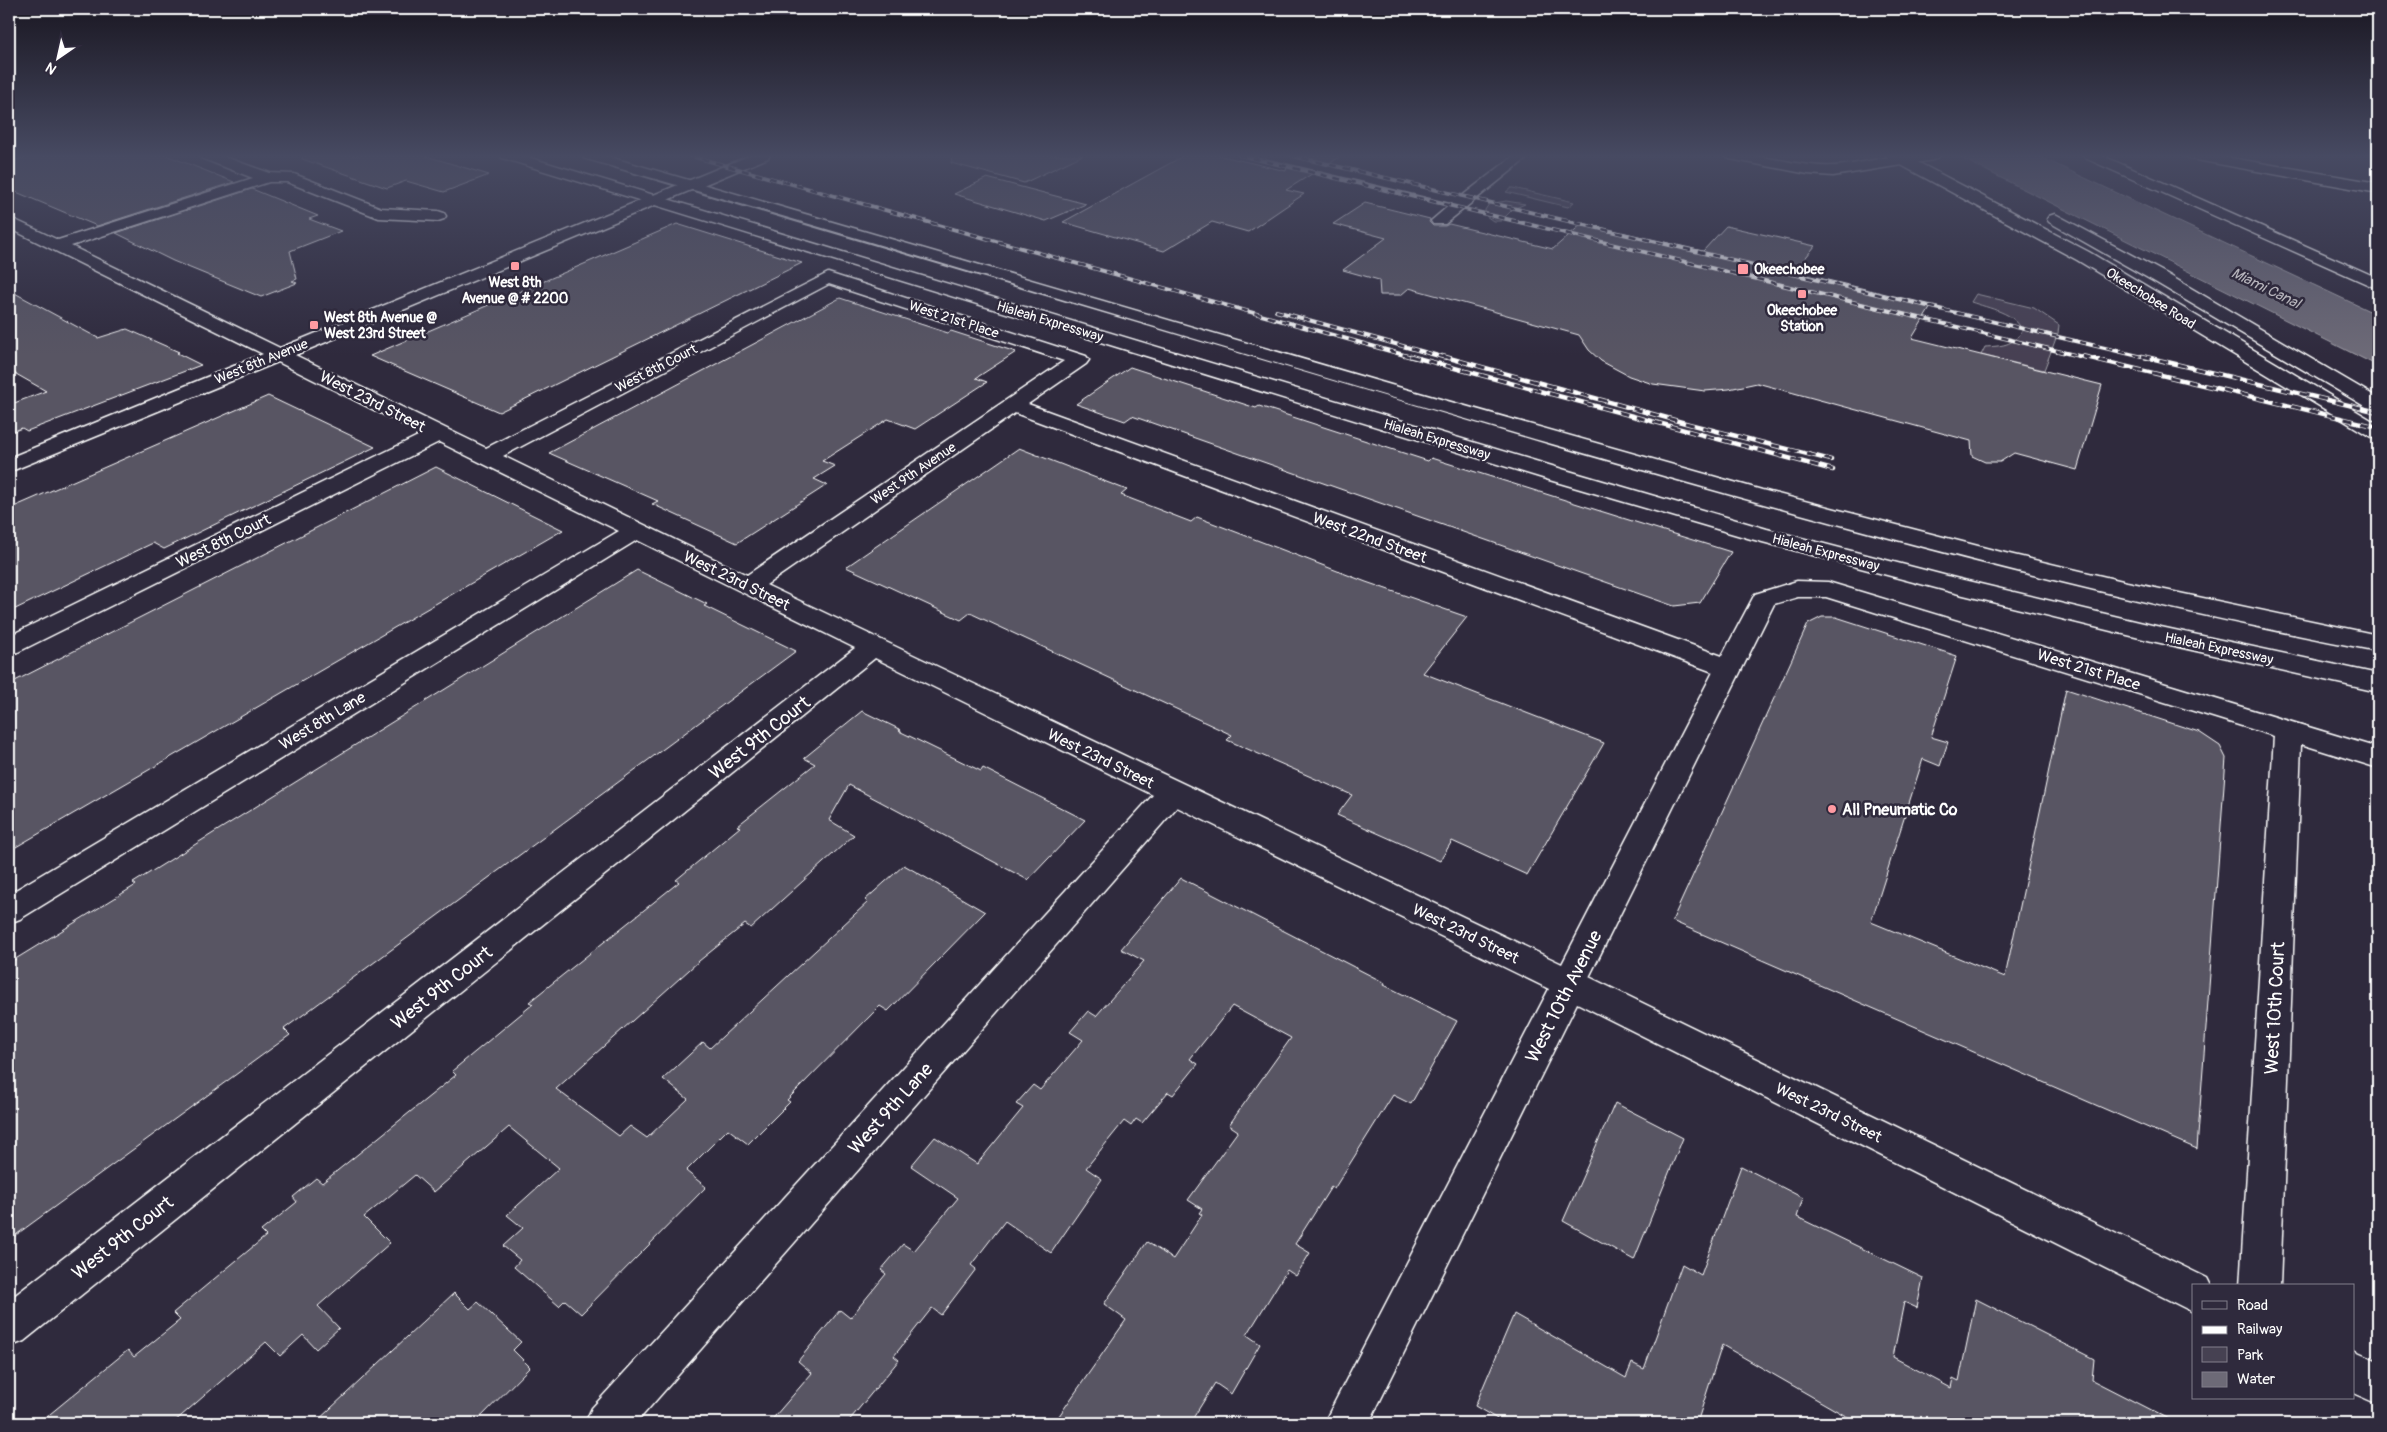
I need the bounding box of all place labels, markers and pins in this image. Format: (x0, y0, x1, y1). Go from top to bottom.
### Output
marker: West 8th Avenue @ # 2200 (509, 260, 521, 272)
place label: Okeechobee (1754, 261, 1826, 278)
marker: Okeechobee (1736, 262, 1750, 276)
place label: West 8th Avenue @ # 2200 (462, 274, 569, 307)
marker: Okeechobee Station (1796, 288, 1808, 300)
place label: Okeechobee Station (1767, 302, 1838, 335)
place label: West 8th Avenue @ West 23rd Street (324, 309, 437, 342)
marker: West 8th Avenue @ West 23rd Street (308, 319, 320, 331)
place label: All Pneumatic Co (1842, 800, 1958, 820)
marker: All Pneumatic Co (1826, 803, 1838, 815)

